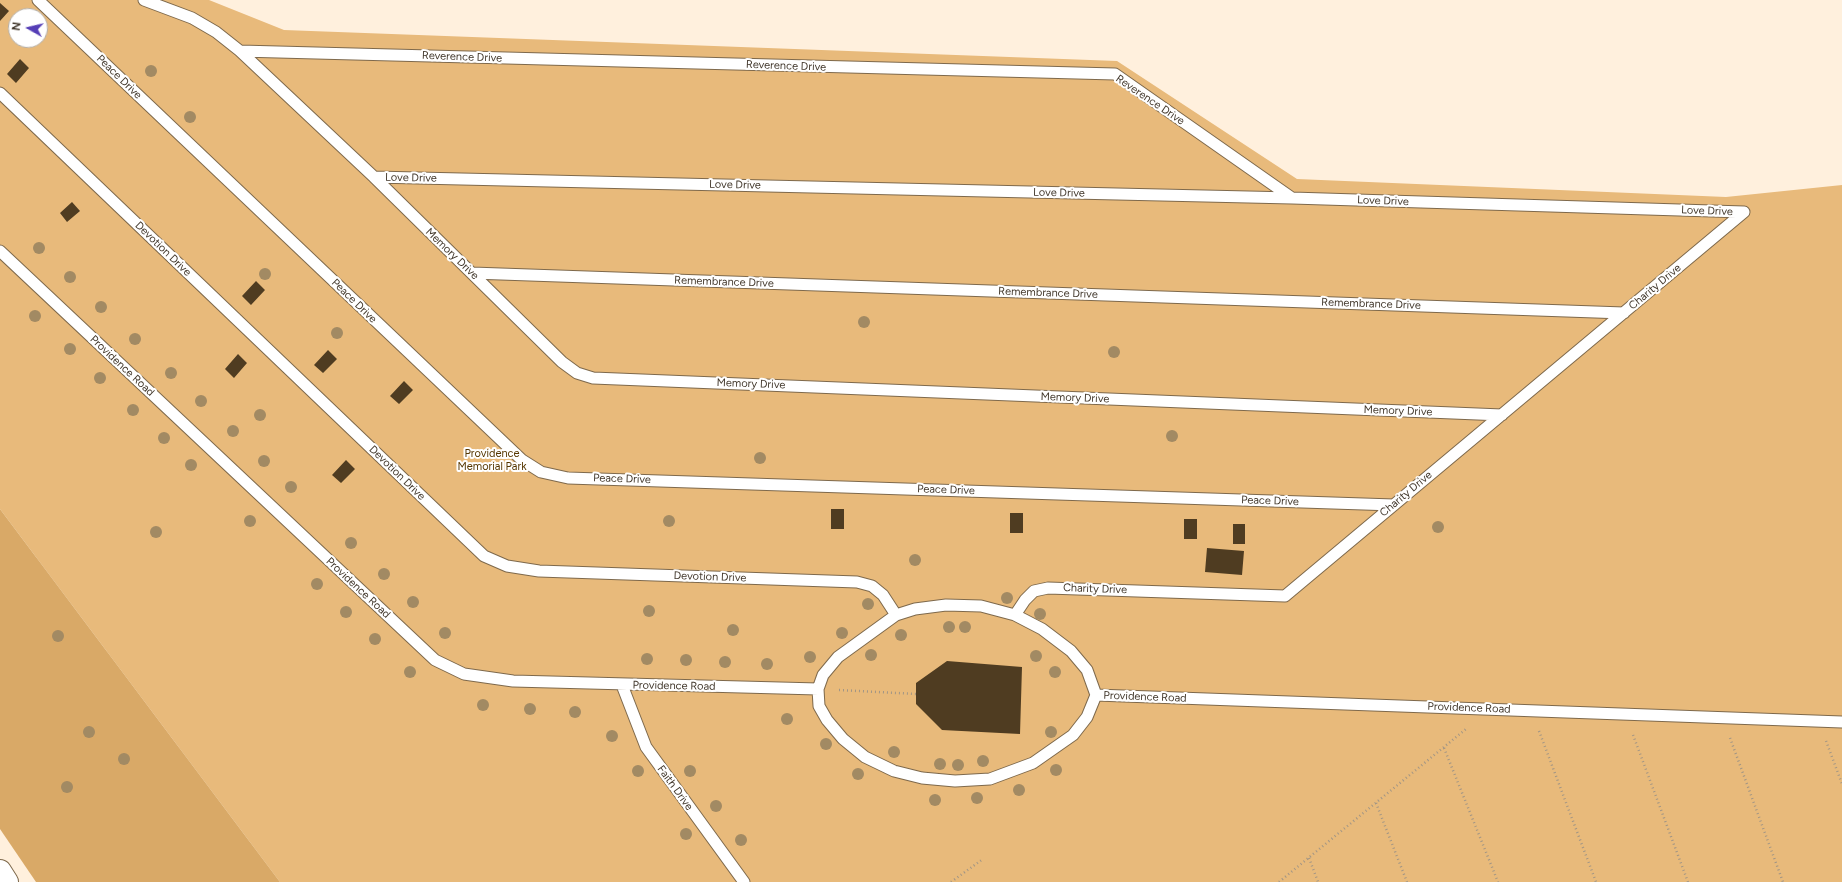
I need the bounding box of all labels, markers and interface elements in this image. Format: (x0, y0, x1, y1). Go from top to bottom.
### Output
north arrow (8, 8, 48, 48)
text: N (10, 21, 24, 32)
street label: Reverence Drive (422, 49, 502, 65)
street label: Peace Drive (94, 52, 144, 102)
street label: Reverence Drive (746, 58, 826, 74)
street label: Reverence Drive (1113, 72, 1187, 128)
street label: Love Drive (385, 171, 437, 185)
street label: Love Drive (709, 178, 761, 192)
street label: Love Drive (1033, 186, 1085, 200)
street label: Love Drive (1357, 194, 1409, 208)
street label: Love Drive (1681, 204, 1733, 218)
street label: Devotion Drive (132, 219, 194, 279)
street label: Memory Drive (423, 225, 481, 283)
street label: Charity Drive (1626, 261, 1684, 313)
street label: Remembrance Drive (674, 274, 774, 290)
street label: Peace Drive (329, 276, 379, 326)
street label: Remembrance Drive (998, 285, 1098, 301)
street label: Remembrance Drive (1321, 296, 1421, 312)
street label: Providence Road (87, 333, 157, 399)
street label: Memory Drive (716, 376, 786, 392)
street label: Memory Drive (1040, 390, 1110, 406)
street label: Memory Drive (1363, 403, 1433, 419)
street label: Devotion Drive (366, 443, 428, 503)
park label: Providence Memorial Park (458, 447, 526, 473)
street label: Charity Drive (1377, 468, 1435, 520)
street label: Peace Drive (593, 471, 651, 487)
street label: Peace Drive (917, 482, 975, 498)
street label: Peace Drive (1241, 493, 1299, 509)
street label: Providence Road (323, 555, 393, 621)
street label: Devotion Drive (673, 569, 747, 585)
street label: Charity Drive (1063, 581, 1127, 597)
street label: Providence Road (632, 679, 716, 693)
street label: Providence Road (1103, 689, 1187, 705)
street label: Providence Road (1427, 700, 1511, 716)
street label: Faith Drive (654, 763, 696, 813)

